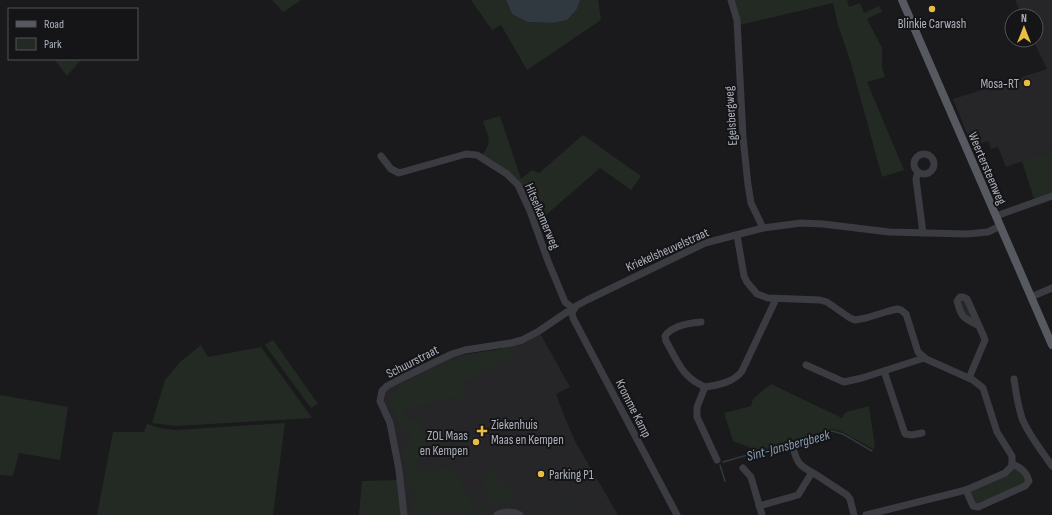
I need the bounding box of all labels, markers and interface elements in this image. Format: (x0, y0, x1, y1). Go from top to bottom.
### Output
marker: Blinkie Carwash (927, 4, 937, 14)
legend (8, 8, 138, 60)
north arrow (1004, 8, 1044, 48)
text: N (1021, 12, 1027, 25)
place label: Blinkie Carwash (898, 16, 966, 32)
text: Road (44, 17, 64, 32)
text: Park (44, 37, 62, 52)
place label: Mosa-RT (980, 76, 1019, 92)
marker: Mosa-RT (1022, 78, 1032, 88)
street label: Egelsbergweg (721, 86, 741, 146)
street label: Weertersteenweg (965, 130, 1010, 207)
street label: Hitselkamerweg (521, 181, 563, 252)
street label: Kriekelsheuvelstraat (623, 224, 711, 275)
street label: Schuurstraat (383, 342, 441, 382)
street label: Kromme Kamp (612, 377, 655, 440)
place label: Ziekenhuis Maas en Kempen (491, 417, 564, 448)
marker: Ziekenhuis Maas en Kempen (476, 425, 488, 437)
water label: Sint-Jansbergbeek (745, 426, 832, 465)
place label: ZOL Maas en Kempen (420, 428, 468, 459)
marker: ZOL Maas en Kempen (471, 437, 481, 447)
place label: Parking P1 (549, 467, 594, 483)
marker: Parking P1 (536, 469, 546, 479)

